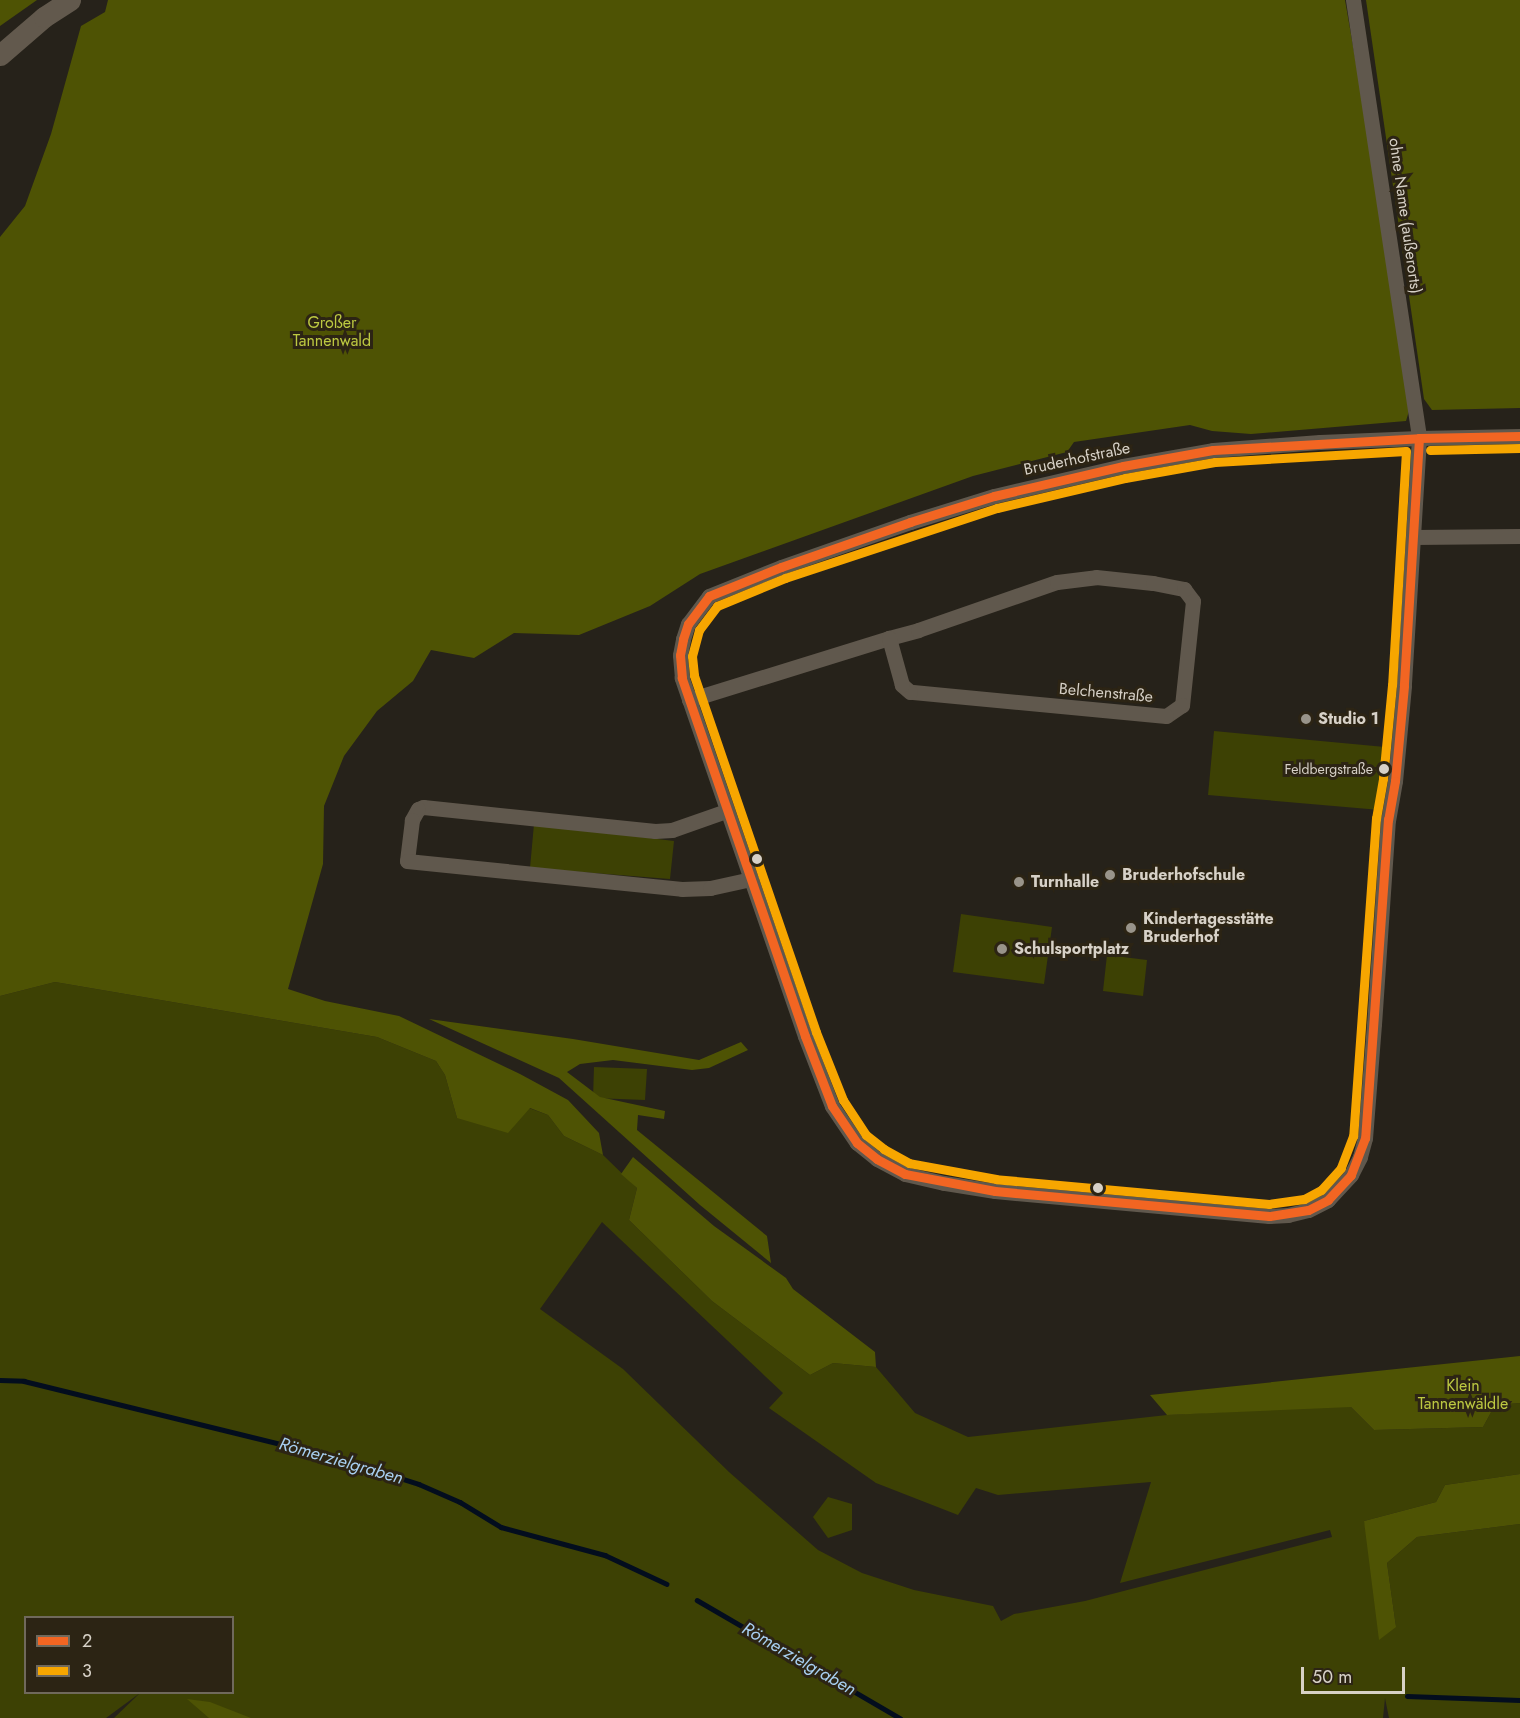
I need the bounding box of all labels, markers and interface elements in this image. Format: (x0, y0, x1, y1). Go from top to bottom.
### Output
street label: ohne Name (außerorts) (1385, 137, 1425, 295)
park label: Großer Tannenwald (293, 313, 371, 351)
street label: Bruderhofstraße (1022, 438, 1132, 480)
street label: Belchenstraße (1058, 679, 1154, 707)
place label: Studio 1 (1318, 709, 1379, 729)
marker: Studio 1 (1299, 712, 1313, 726)
place label: Feldbergstraße (1285, 761, 1373, 777)
marker: Feldbergstraße (1378, 763, 1390, 775)
unlabelled marker (751, 853, 763, 865)
place label: Bruderhofschule (1122, 865, 1245, 885)
marker: Bruderhofschule (1103, 868, 1117, 882)
place label: Turnhalle (1031, 872, 1099, 892)
marker: Turnhalle (1012, 875, 1026, 889)
place label: Kindertagesstätte Bruderhof (1143, 909, 1274, 947)
marker: Kindertagesstätte Bruderhof (1124, 921, 1138, 935)
place label: Schulsportplatz (1014, 939, 1129, 959)
marker: Schulsportplatz (995, 942, 1009, 956)
unlabelled marker (1092, 1182, 1104, 1194)
park label: Klein Tannenwäldle (1418, 1376, 1508, 1414)
water label: Römerzielgraben (276, 1433, 406, 1489)
legend (24, 1616, 234, 1694)
water label: Römerzielgraben (738, 1618, 860, 1700)
text: 2 (82, 1628, 92, 1654)
scale bar (1304, 1655, 1408, 1693)
text: 3 (82, 1658, 92, 1684)
text: 50 m (1312, 1664, 1352, 1690)

